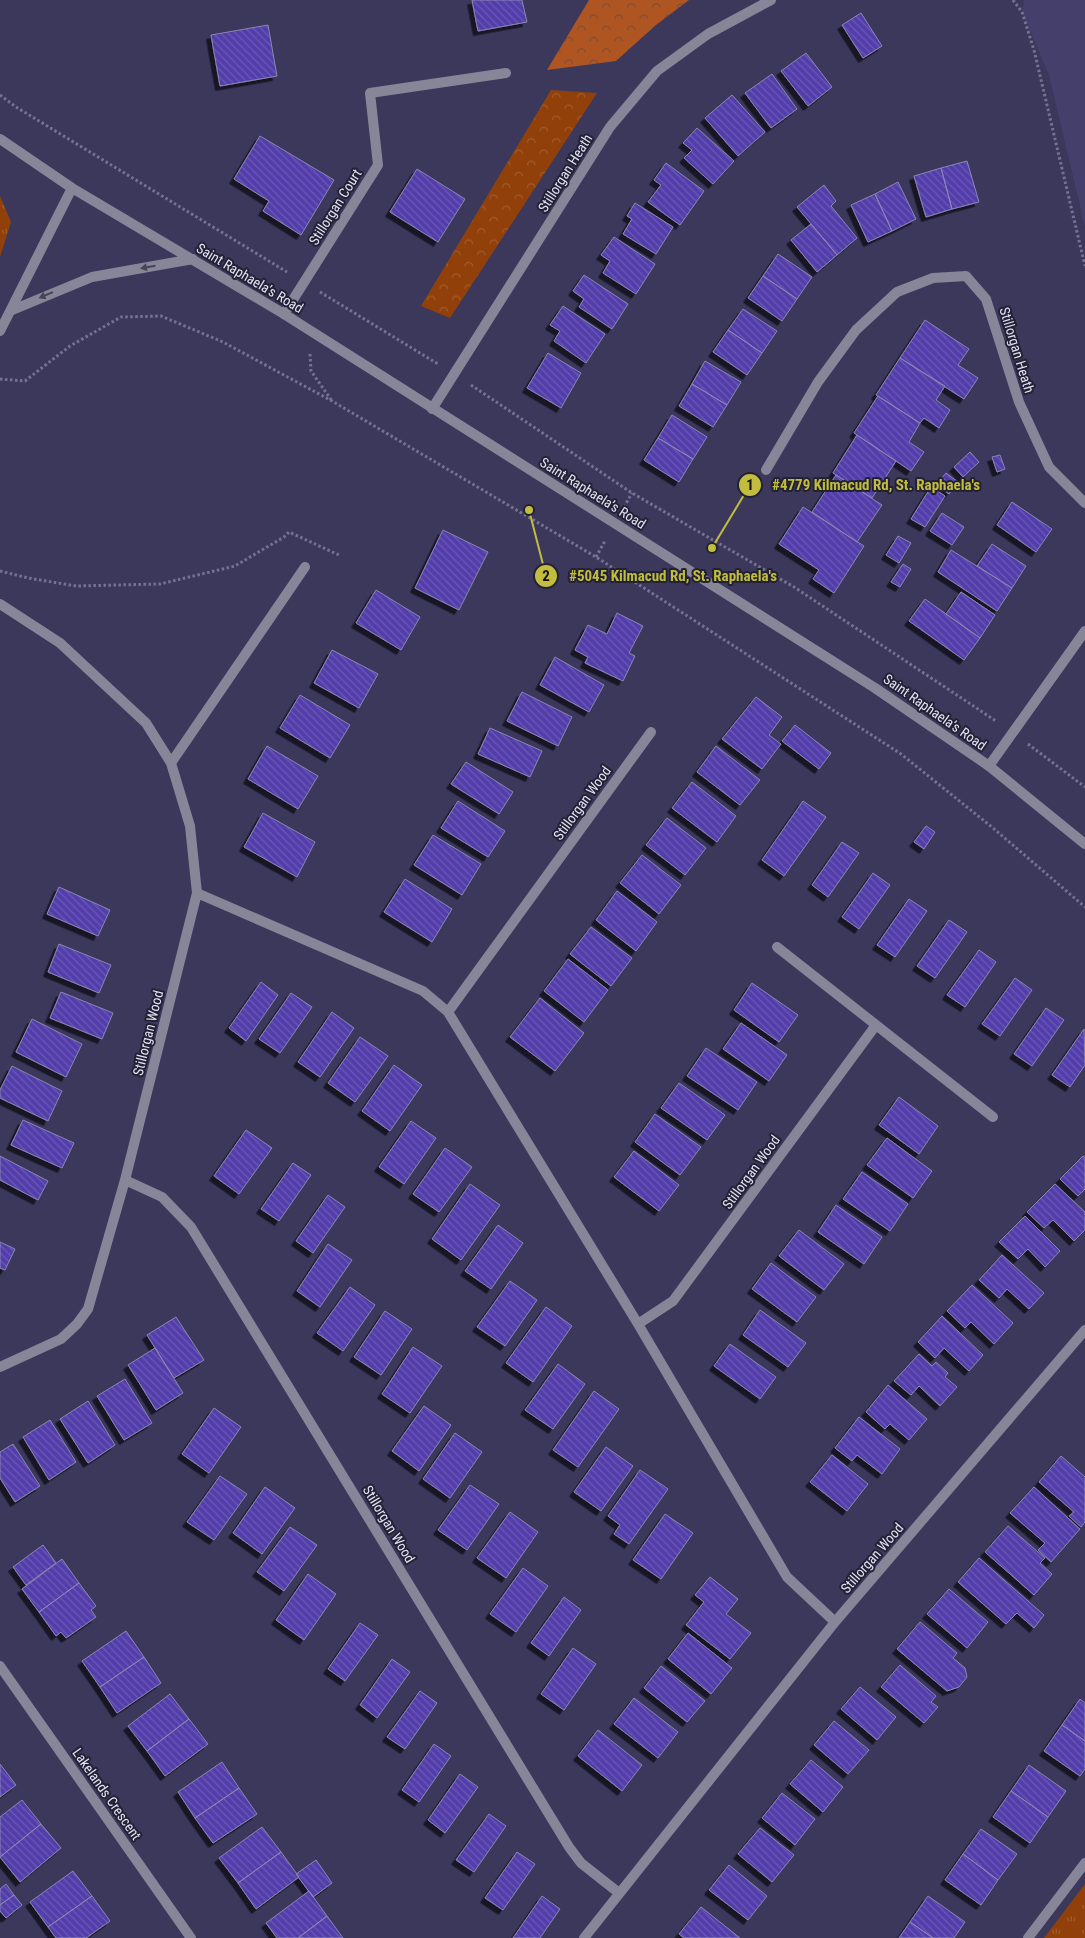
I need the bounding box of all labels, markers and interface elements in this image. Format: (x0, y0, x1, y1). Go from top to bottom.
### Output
street label: Stillorgan Heath (535, 131, 595, 215)
street label: Stillorgan Court (305, 166, 365, 248)
street label: Saint Raphaela’s Road (194, 240, 306, 316)
one-way arrow (139, 264, 155, 272)
one-way arrow (39, 292, 53, 300)
street label: Stillorgan Heath (996, 305, 1038, 395)
street label: Saint Raphaela’s Road (537, 454, 649, 532)
callout: #4779 Kilmacud Rd, St. Raphaela's (737, 470, 990, 500)
text: 1 (746, 476, 754, 494)
text: #4779 Kilmacud Rd, St. Raphaela's (772, 476, 980, 494)
callout: #5045 Kilmacud Rd, St. Raphaela's (534, 561, 787, 591)
text: 2 (542, 567, 550, 585)
text: #5045 Kilmacud Rd, St. Raphaela's (569, 567, 777, 585)
street label: Saint Raphaela’s Road (881, 671, 989, 753)
street label: Stillorgan Wood (550, 763, 614, 843)
street label: Stillorgan Wood (130, 989, 166, 1077)
street label: Stillorgan Wood (719, 1132, 783, 1212)
street label: Stillorgan Wood (360, 1482, 418, 1566)
street label: Stillorgan Wood (837, 1520, 907, 1596)
street label: Lakelands Crescent (69, 1745, 145, 1843)

